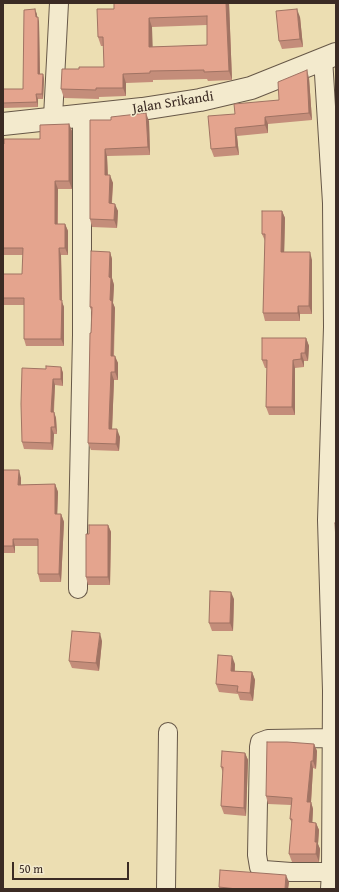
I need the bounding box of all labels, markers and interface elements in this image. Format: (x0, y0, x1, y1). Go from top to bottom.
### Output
street label: Jalan Srikandi (131, 88, 215, 118)
scale bar (14, 854, 131, 880)
text: 50 m (19, 860, 43, 877)

